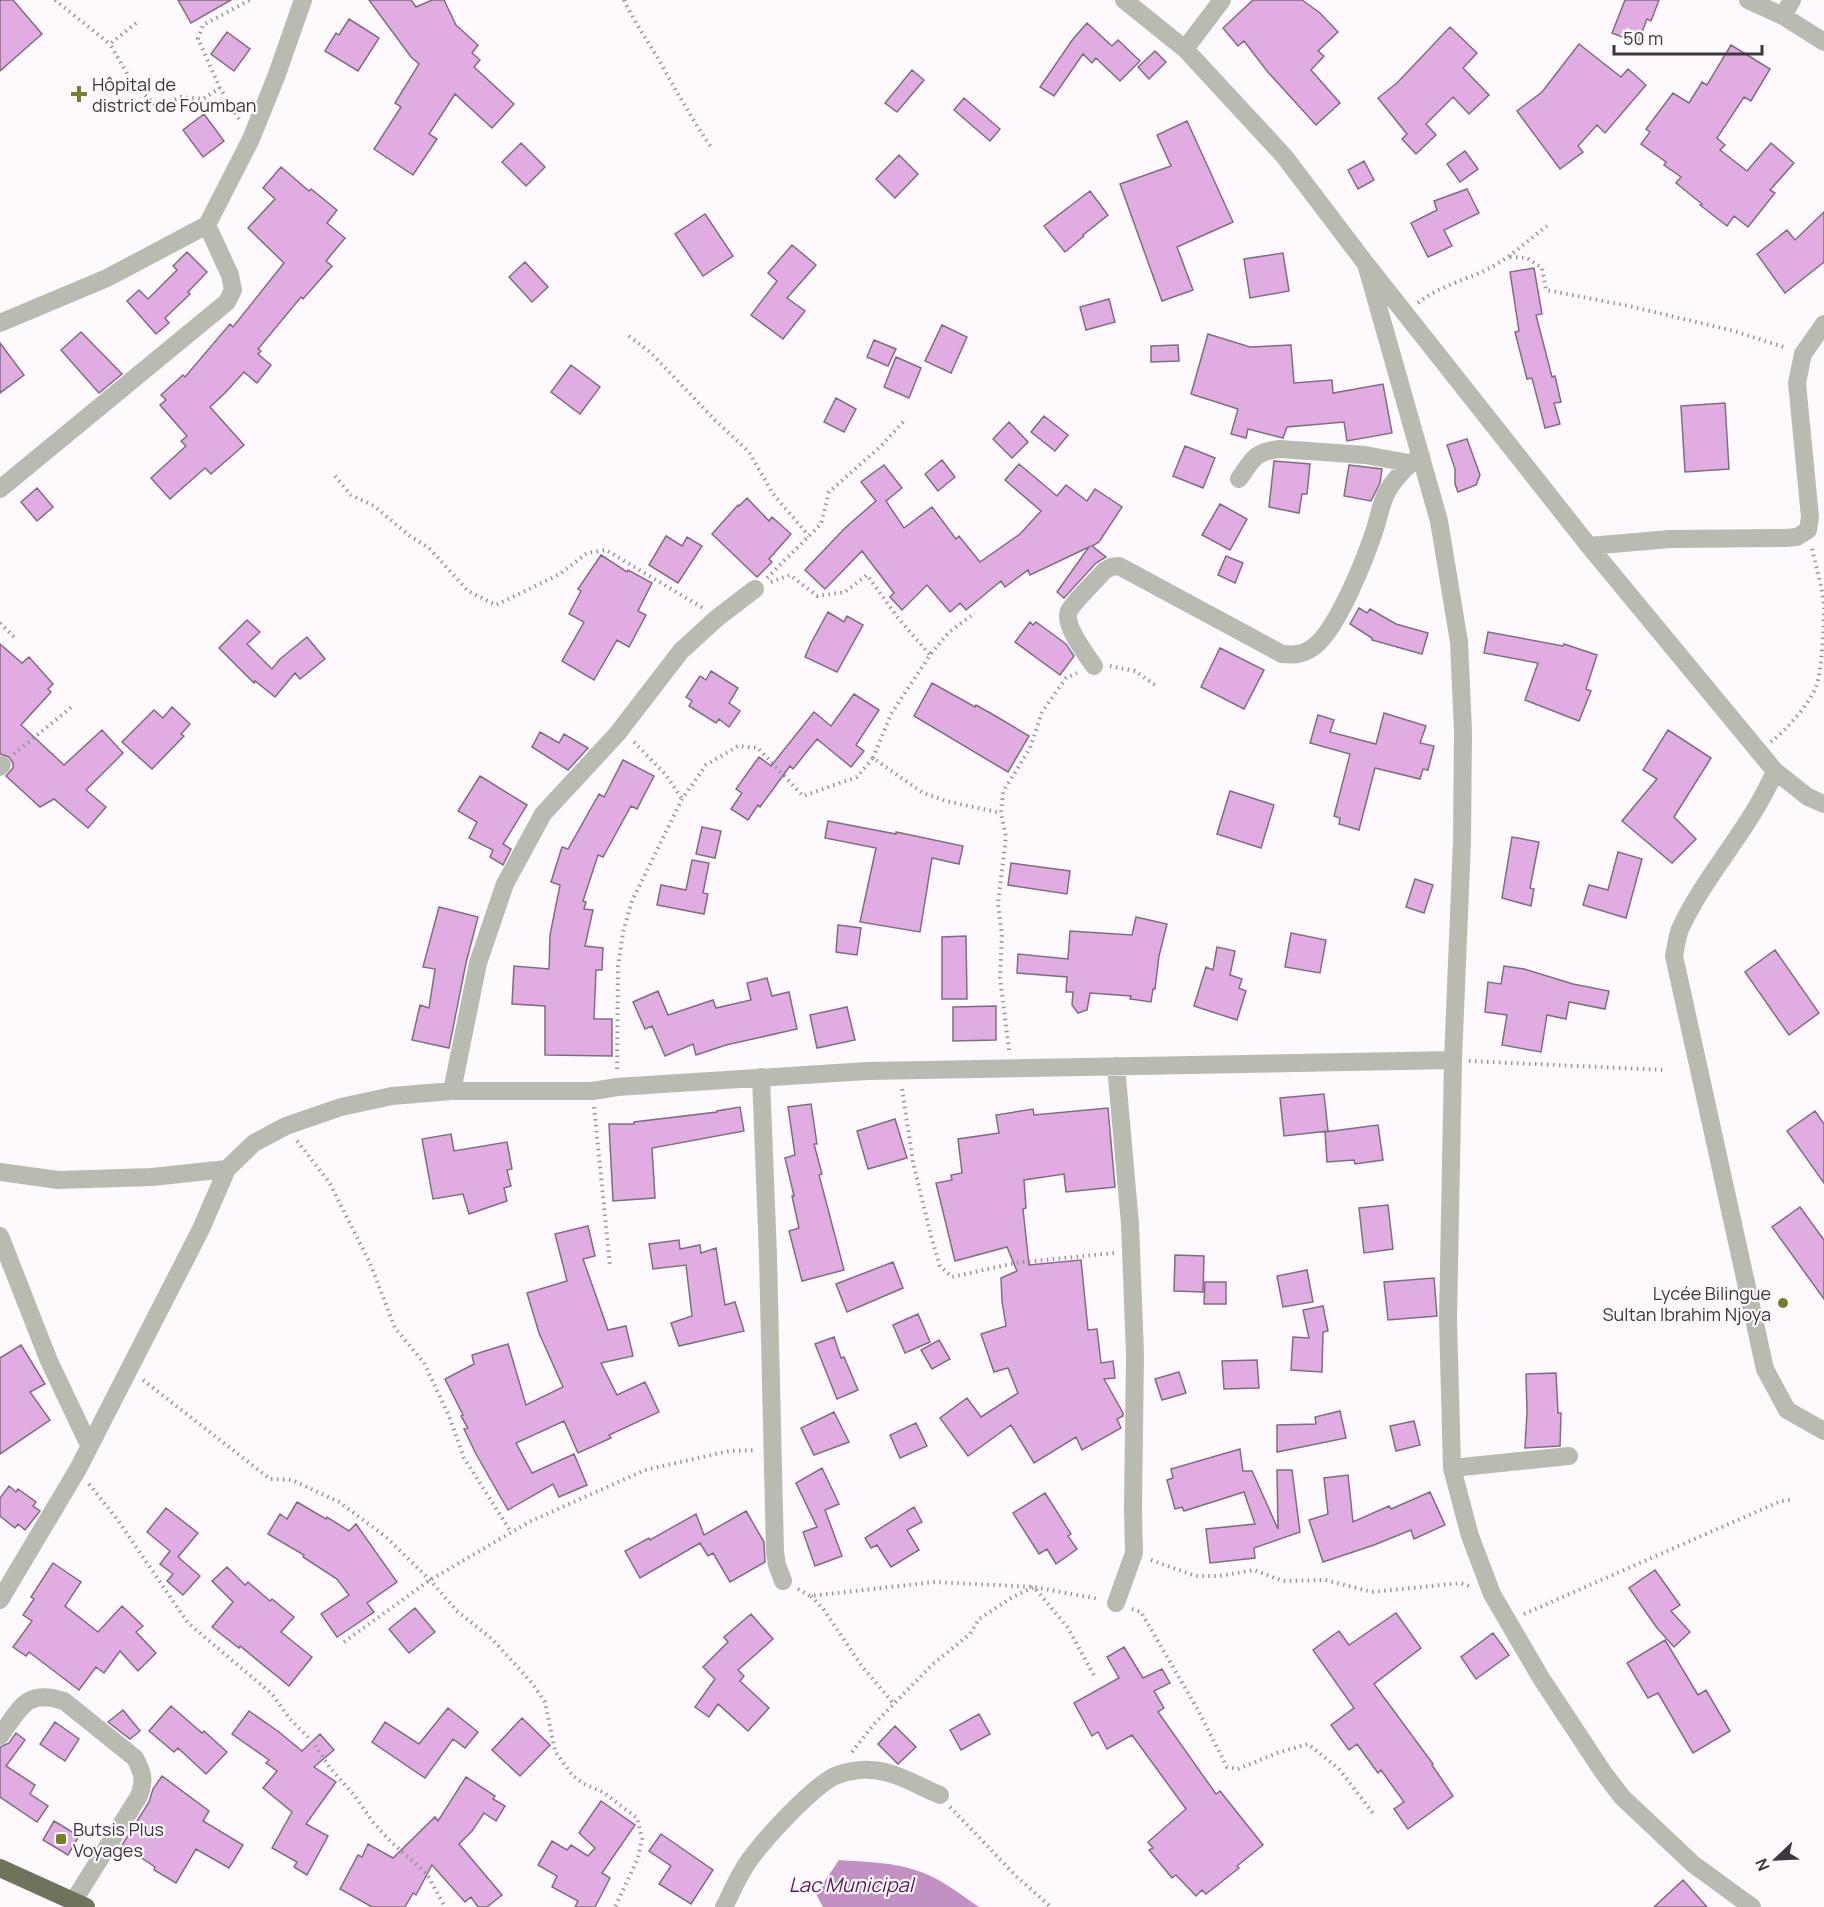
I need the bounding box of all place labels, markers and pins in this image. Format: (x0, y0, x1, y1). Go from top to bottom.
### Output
place label: Hôpital de district de Foumban (92, 72, 257, 117)
marker: Hôpital de district de Foumban (70, 85, 88, 103)
place label: Lycée Bilingue Sultan Ibrahim Njoya (1603, 1281, 1771, 1326)
marker: Lycée Bilingue Sultan Ibrahim Njoya (1776, 1296, 1790, 1310)
place label: Butsis Plus Voyages (73, 1817, 164, 1862)
marker: Butsis Plus Voyages (54, 1832, 68, 1846)

